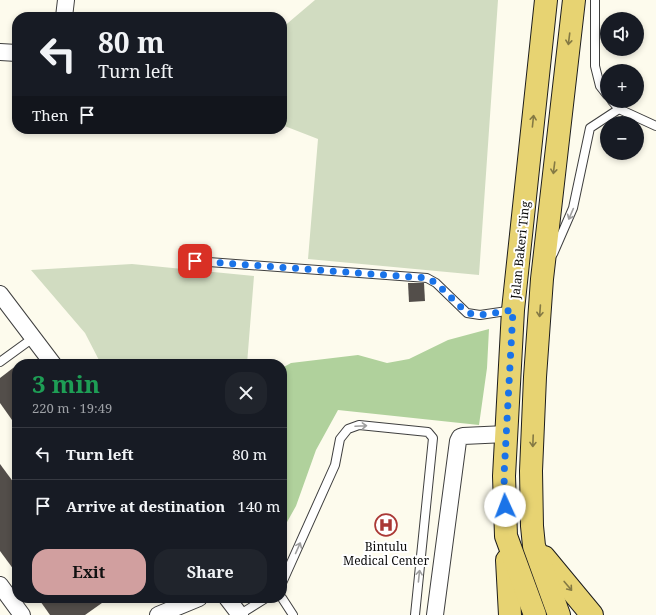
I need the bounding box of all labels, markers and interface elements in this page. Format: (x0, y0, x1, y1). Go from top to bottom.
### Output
map controls (600, 12, 644, 160)
button: sound (600, 12, 644, 56)
text: 80 m (98, 23, 165, 61)
icon: left (32, 28, 84, 80)
one-way arrow (565, 32, 573, 45)
text: Turn left (98, 59, 173, 83)
button: + (600, 64, 644, 108)
icon: arrive (76, 104, 98, 126)
text: Then (32, 105, 68, 125)
one-way arrow (530, 115, 537, 128)
button: − (600, 116, 644, 160)
one-way arrow (550, 161, 557, 174)
street label: Jalan Bakeri Ting (506, 200, 534, 301)
one-way arrow (567, 207, 574, 219)
pin (178, 244, 212, 278)
icon: arrive (184, 250, 206, 272)
one-way arrow (536, 304, 543, 317)
text: 3 min (32, 367, 100, 400)
button: close (225, 372, 267, 414)
text: 220 m · 19:49 (32, 399, 112, 417)
one-way arrow (354, 423, 367, 430)
one-way arrow (529, 434, 536, 447)
icon: left (32, 443, 54, 465)
text: Turn left (66, 444, 134, 464)
text: 80 m (232, 444, 267, 464)
position arrow (484, 485, 526, 527)
icon: arrive (32, 495, 54, 517)
text: Arrive at destination (66, 496, 225, 516)
text: 140 m (237, 496, 281, 516)
hospital icon: Bintulu Medical Center (373, 512, 399, 538)
place label: Bintulu Medical Center (343, 538, 429, 569)
one-way arrow (295, 542, 302, 554)
button: Exit (32, 549, 146, 595)
button: Share (154, 549, 267, 595)
one-way arrow (415, 570, 423, 583)
one-way arrow (563, 581, 572, 592)

